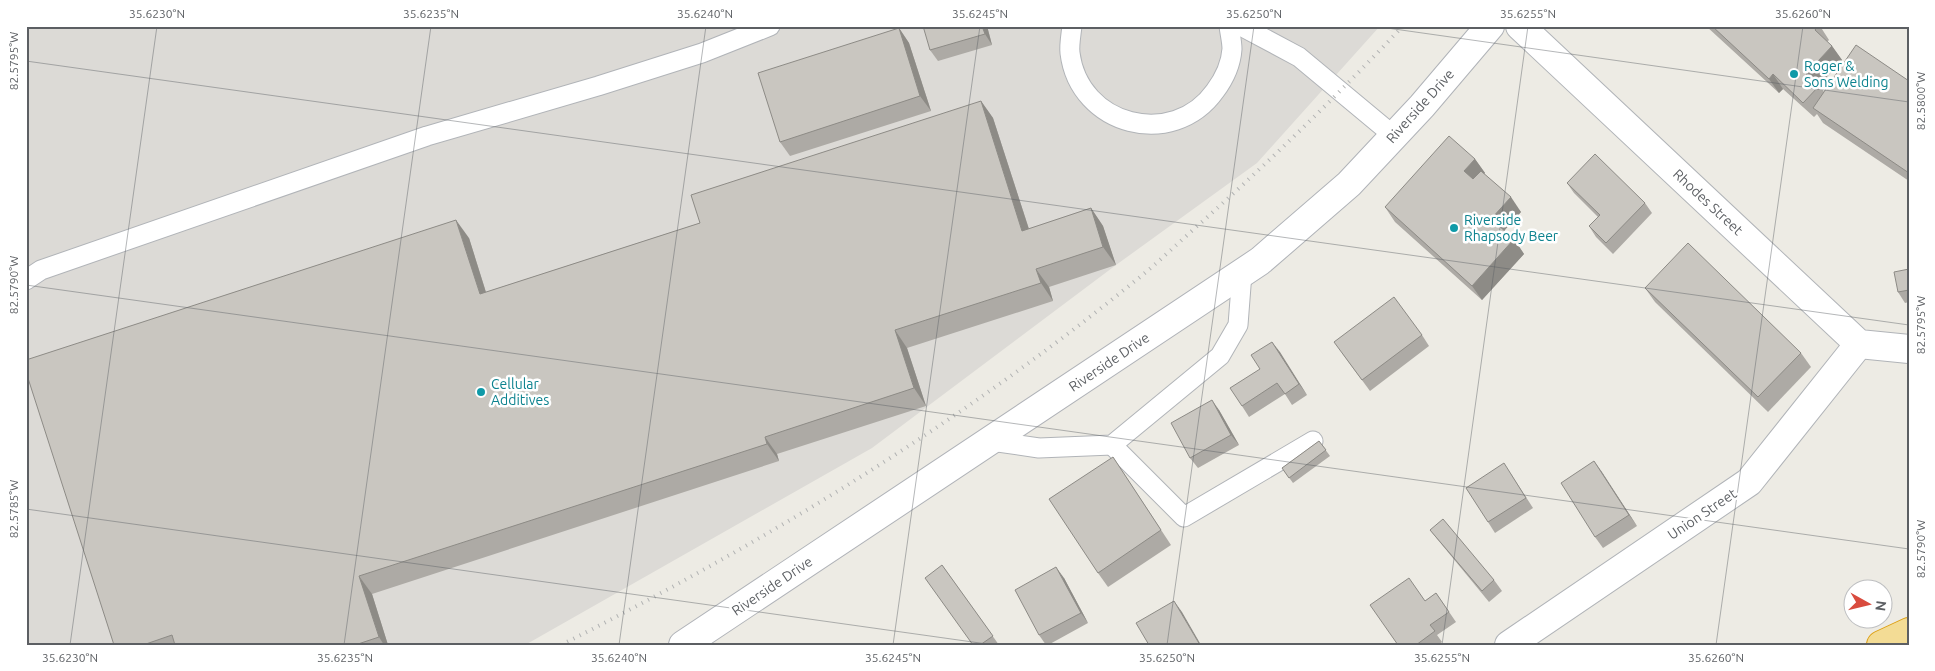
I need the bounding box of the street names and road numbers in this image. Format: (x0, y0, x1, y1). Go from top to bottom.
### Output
street label: Riverside Drive (1383, 66, 1457, 146)
street label: Rhodes Street (1670, 166, 1746, 239)
street label: Riverside Drive (1066, 329, 1152, 395)
street label: Union Street (1665, 485, 1740, 543)
street label: Riverside Drive (729, 553, 815, 619)

